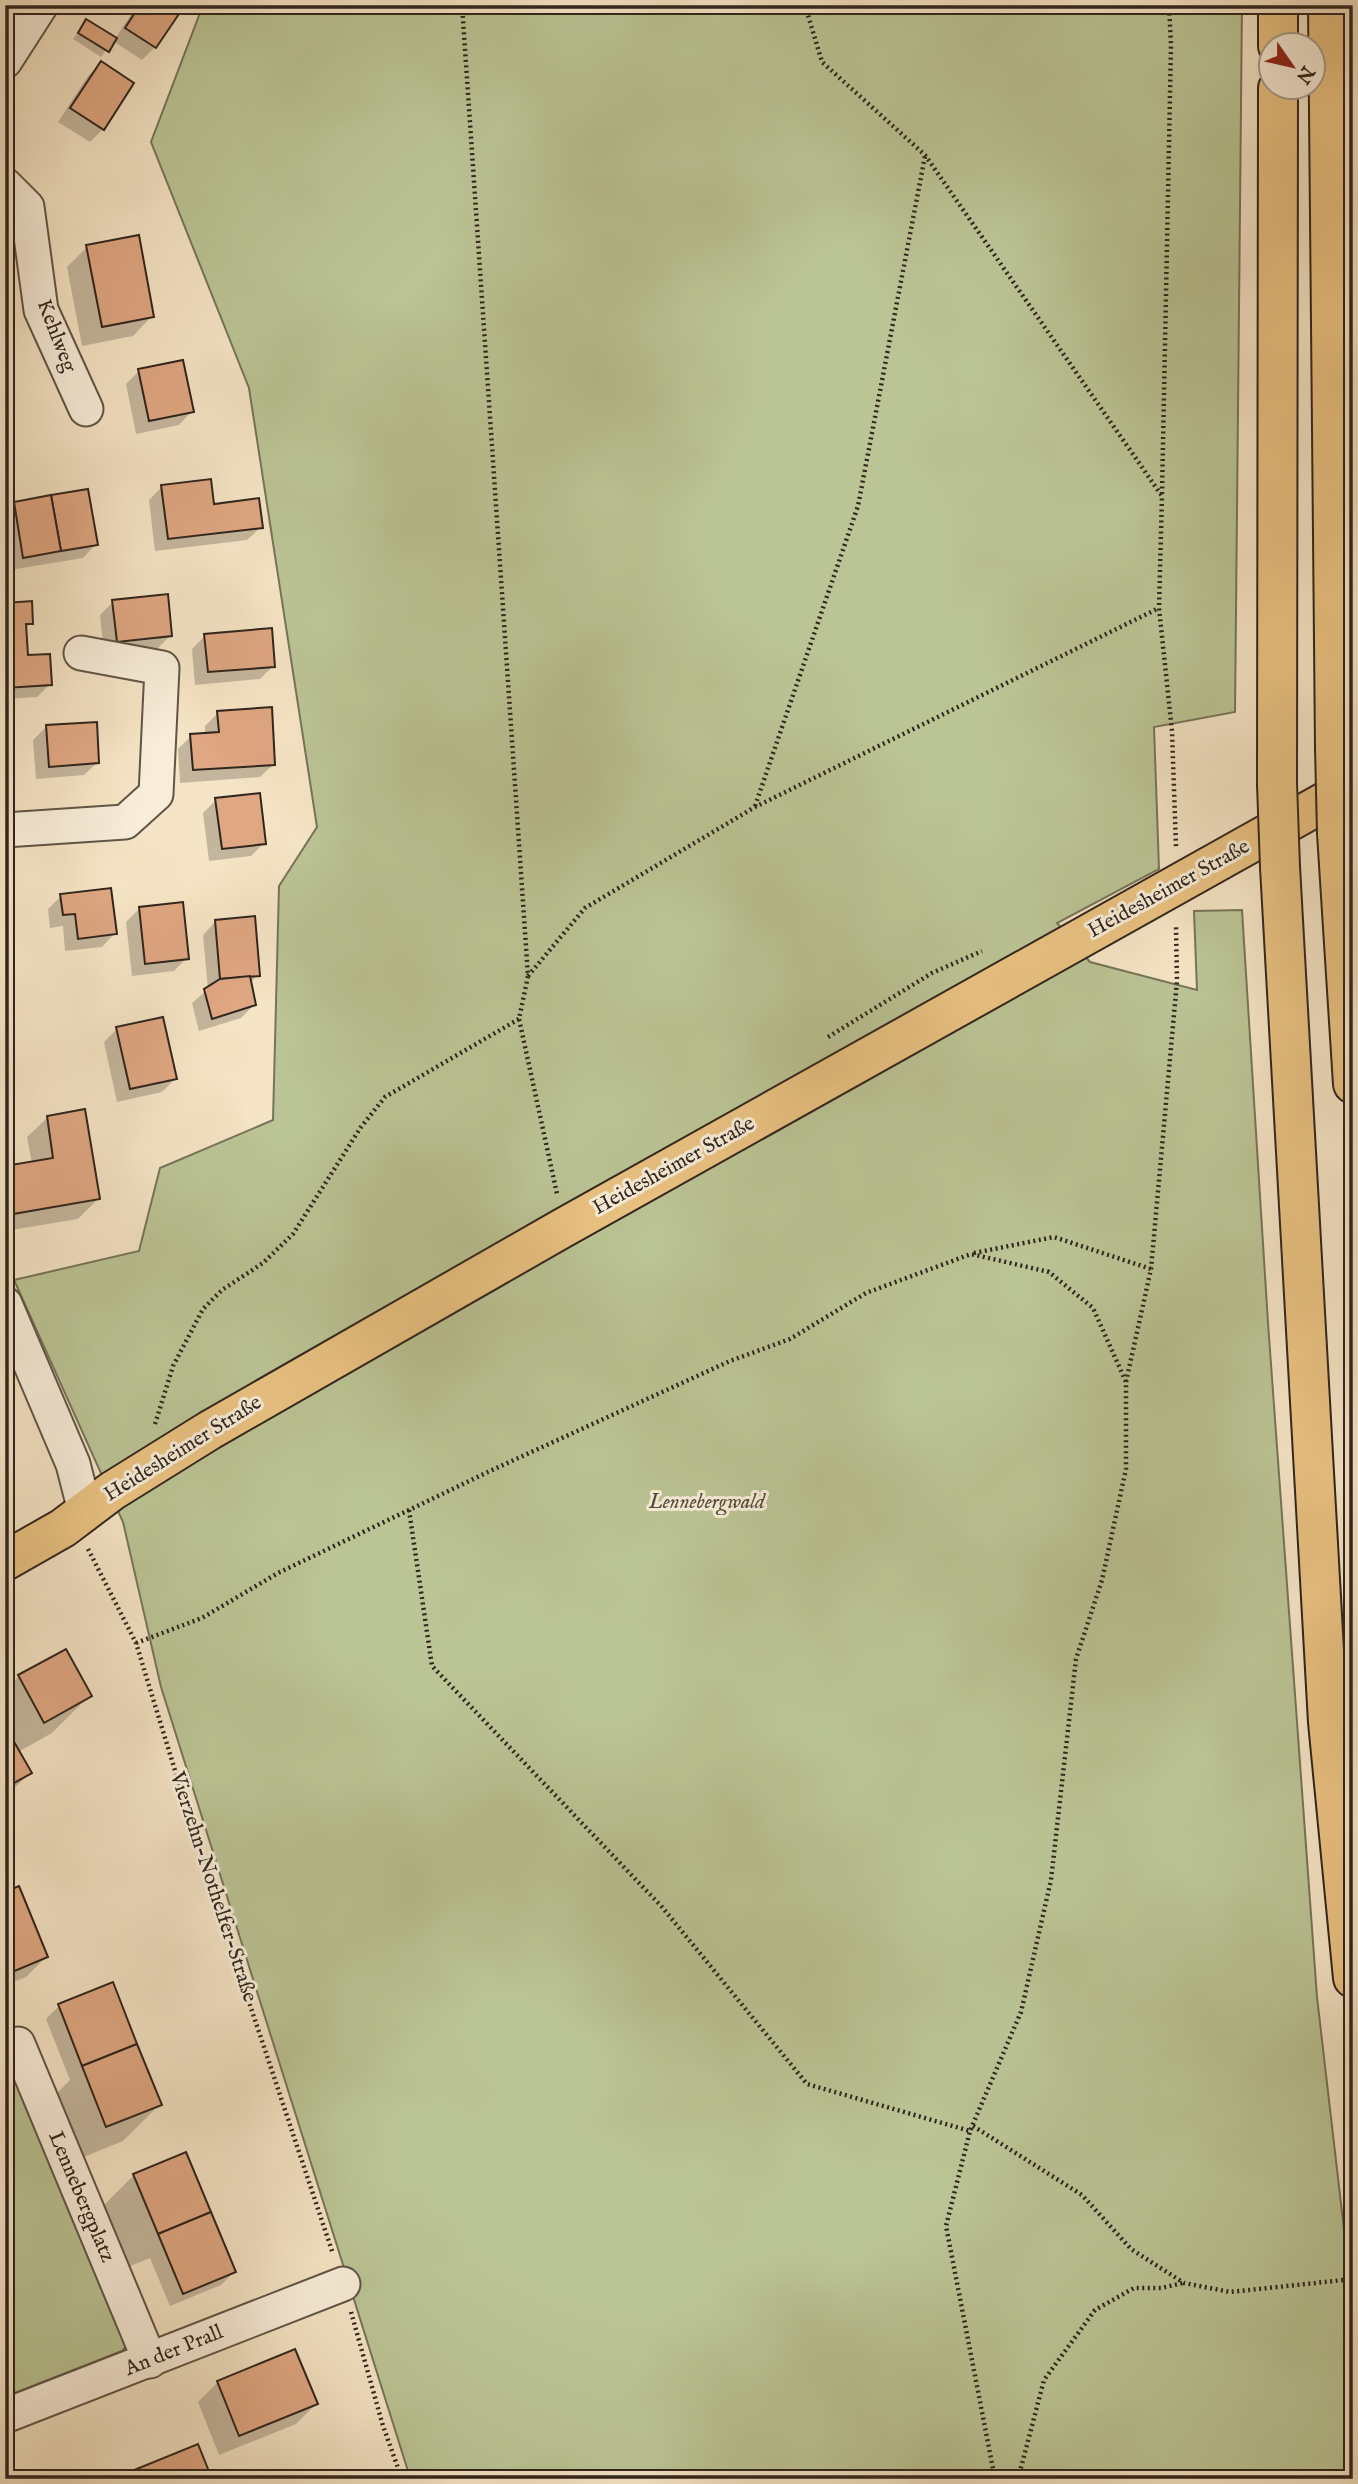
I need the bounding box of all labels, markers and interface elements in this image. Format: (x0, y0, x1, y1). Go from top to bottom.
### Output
north arrow (1256, 32, 1326, 102)
text: N (1290, 60, 1320, 88)
street label: Kehlweg (30, 296, 82, 377)
street label: Heidesheimer Straße (1083, 833, 1255, 945)
street label: Heidesheimer Straße (588, 1110, 760, 1222)
street label: Heidesheimer Straße (99, 1389, 267, 1508)
park label: Lennebergwald (648, 1489, 767, 1516)
street label: Vierzehn-Nothelfer-Straße (163, 1767, 263, 2006)
street label: Lennebergplatz (41, 2127, 121, 2267)
street label: An der Prall (120, 2319, 227, 2383)

